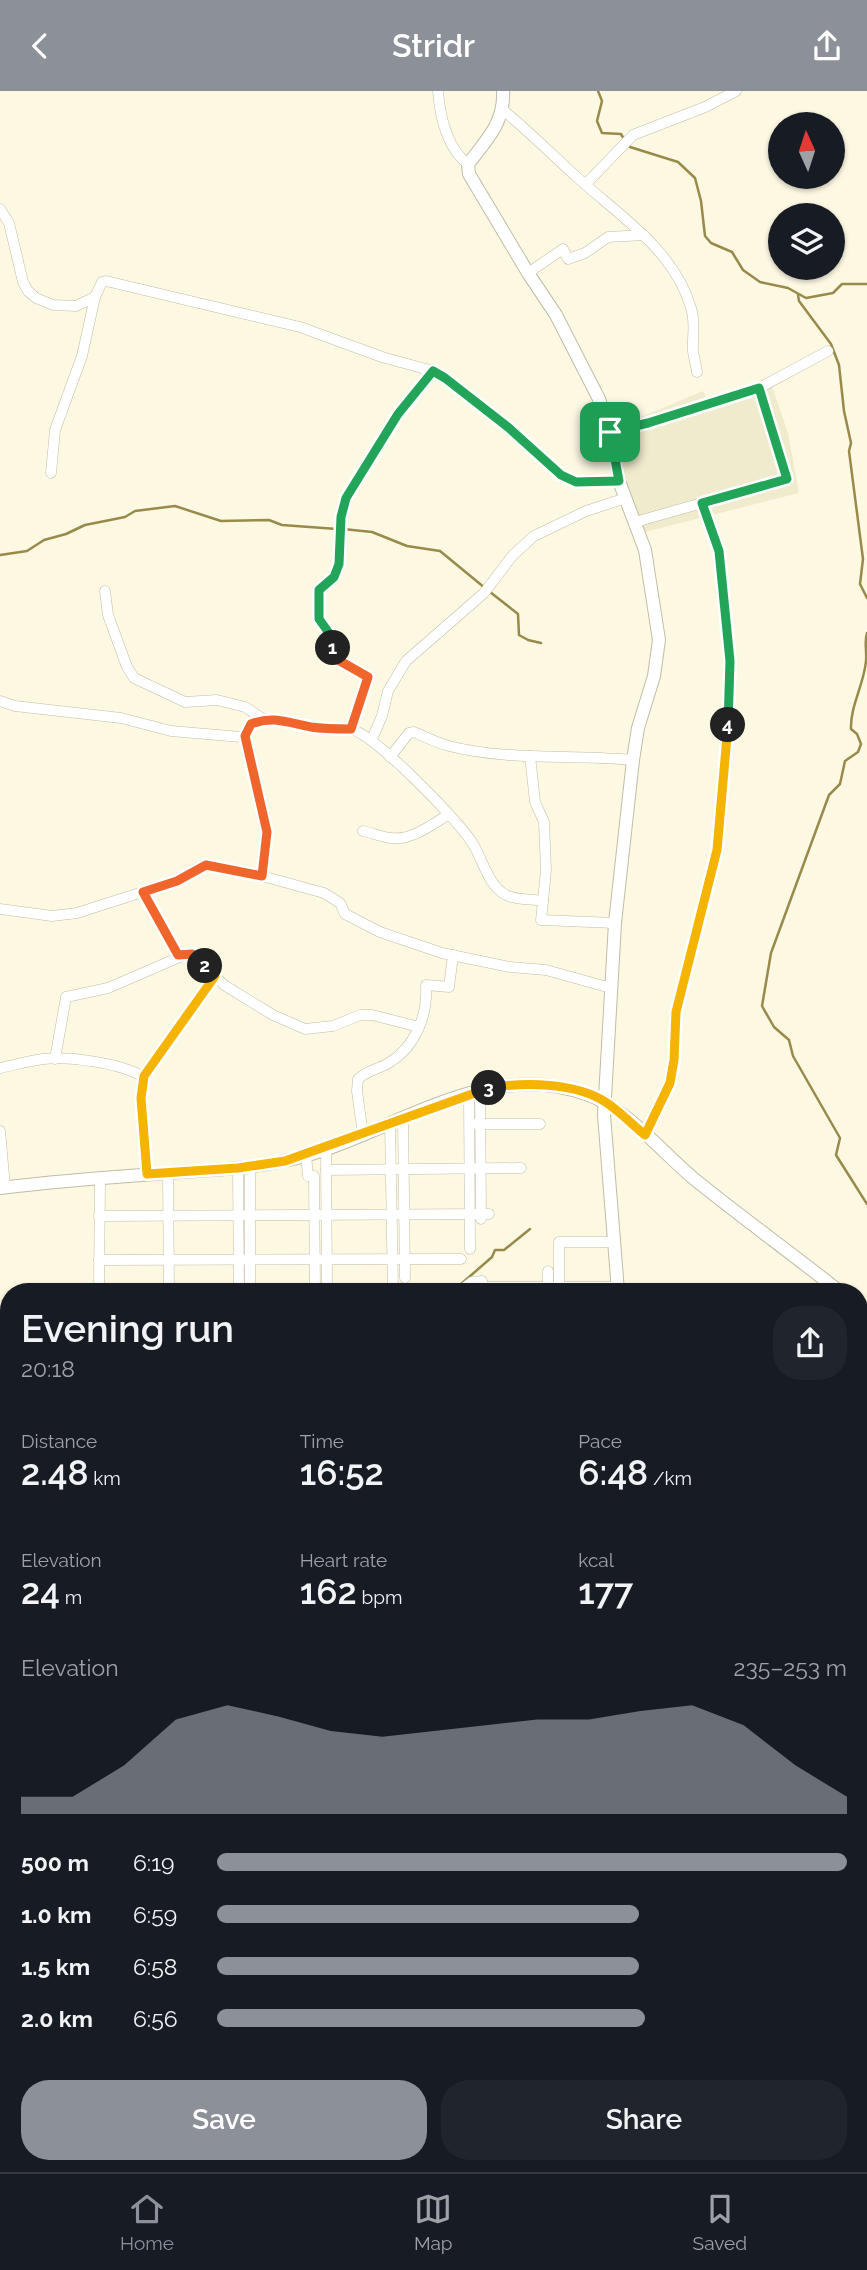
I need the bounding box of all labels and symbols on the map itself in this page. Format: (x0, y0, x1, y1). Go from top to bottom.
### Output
north arrow (768, 112, 845, 189)
pin (580, 402, 640, 462)
pin: 1 (316, 631, 350, 665)
pin: 4 (710, 707, 746, 743)
pin: 2 (188, 949, 222, 983)
pin: 3 (472, 1070, 506, 1105)

